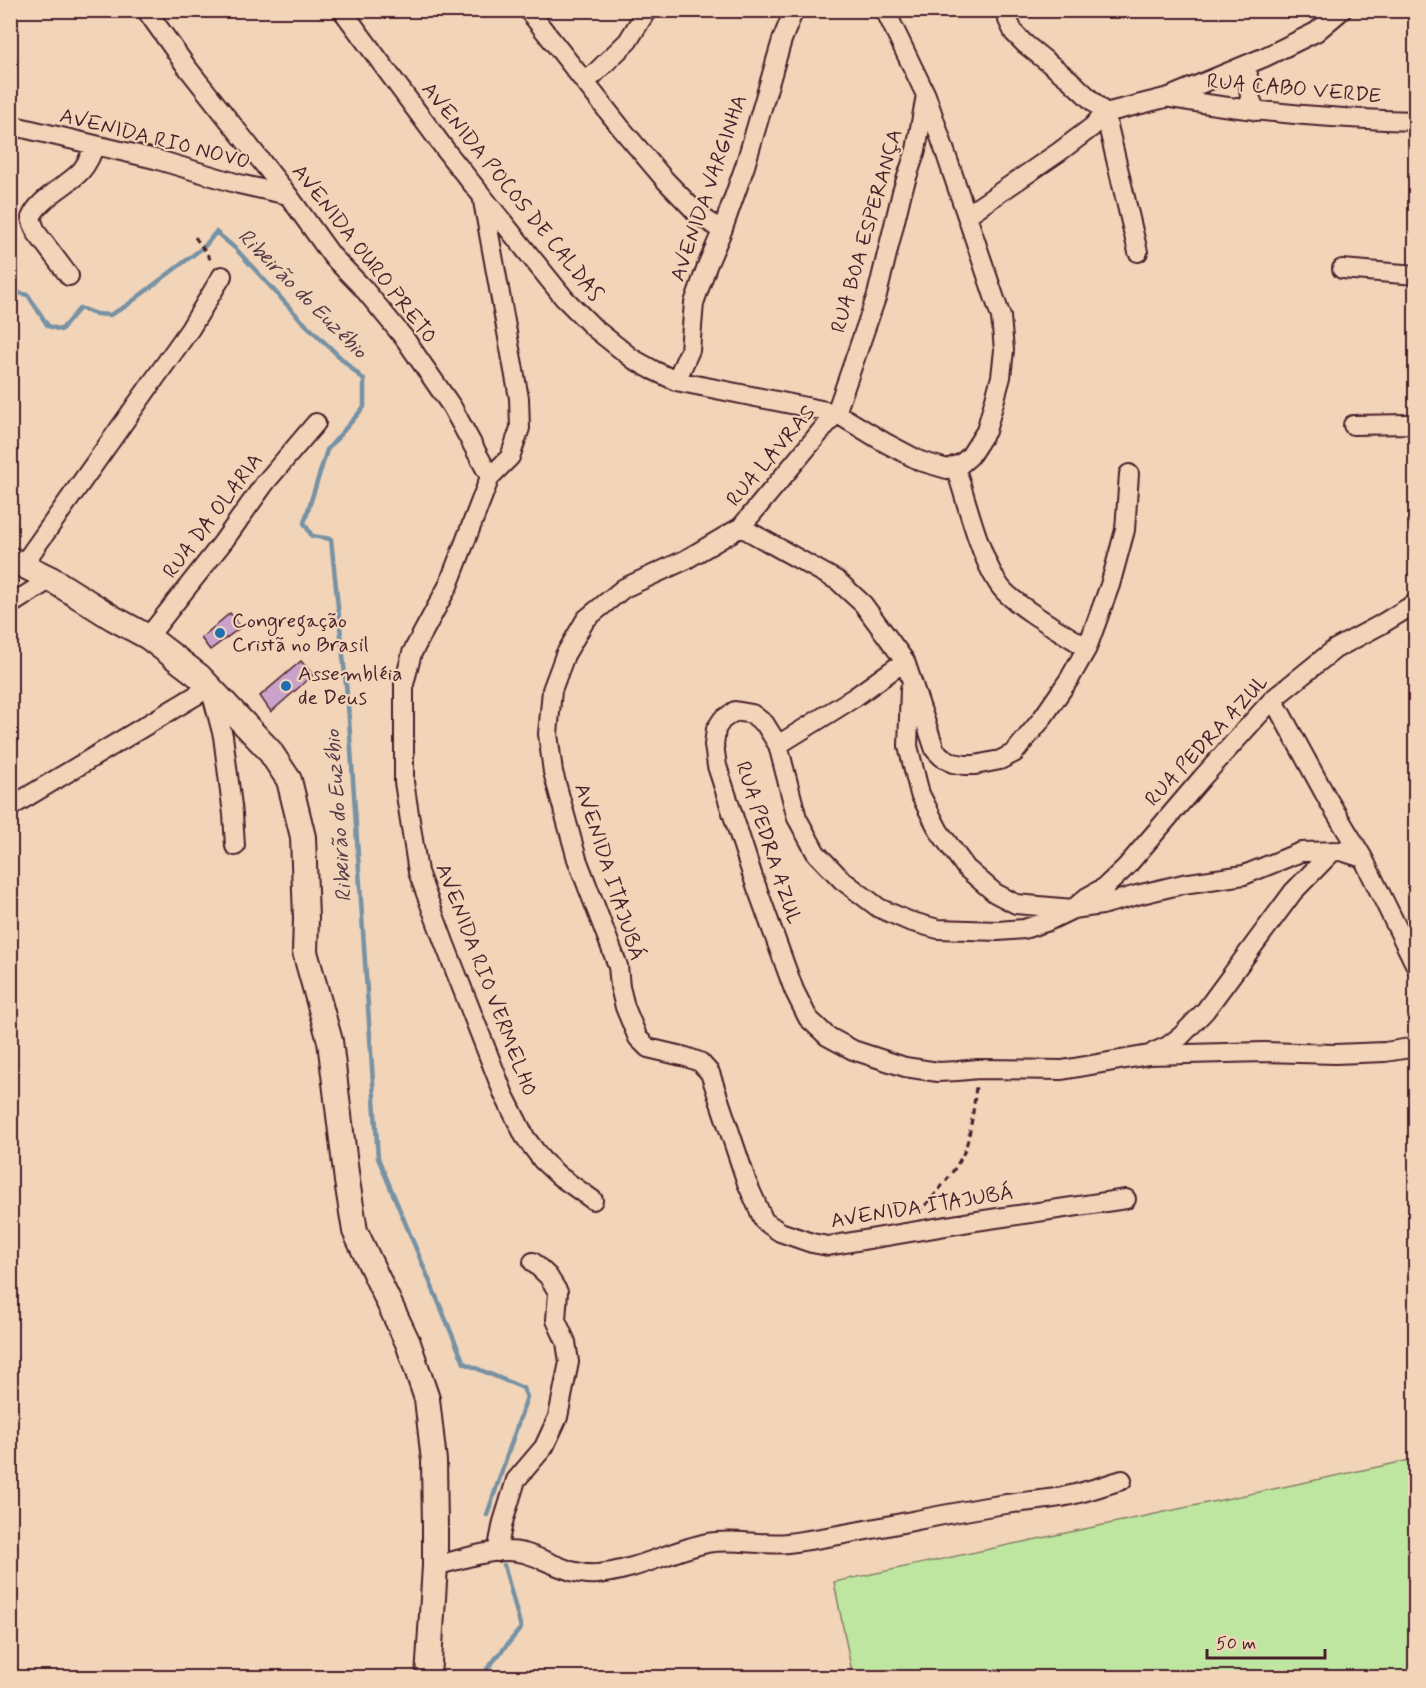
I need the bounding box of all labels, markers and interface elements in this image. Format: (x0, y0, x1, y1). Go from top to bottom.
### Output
street label: RUA CABO VERDE (1206, 67, 1382, 111)
street label: AVENIDA POCOS DE CALDAS (415, 76, 609, 308)
street label: AVENIDA VARGINHA (664, 91, 754, 285)
street label: AVENIDA RIO NOVO (57, 102, 253, 176)
street label: RUA BOA ESPERANÇA (824, 126, 910, 336)
street label: AVENIDA OURO PRETO (285, 159, 443, 349)
water label: Ribeirão do Euzébio (231, 223, 374, 366)
street label: RUA LAVRAS (720, 399, 822, 513)
street label: RUA DA OLARIA (157, 448, 269, 584)
place label: Congregação Cristã no Brasil (232, 607, 369, 659)
marker: Congregação Cristã no Brasil (213, 626, 227, 640)
place label: Assembléia de Deus (298, 660, 402, 712)
street label: RUA PEDRA AZUL (1139, 669, 1275, 813)
marker: Assembléia de Deus (279, 679, 293, 693)
water label: Ribeirão do Euzébio (319, 728, 359, 903)
street label: RUA PEDRA AZUL (728, 758, 808, 928)
street label: AVENIDA ITAJUBÁ (567, 780, 651, 964)
street label: AVENIDA RIO VERMELHO (429, 860, 543, 1100)
street label: AVENIDA ITAJUBÁ (829, 1179, 1015, 1235)
scale bar (1207, 1622, 1326, 1660)
text: 50 m (1216, 1632, 1256, 1656)

